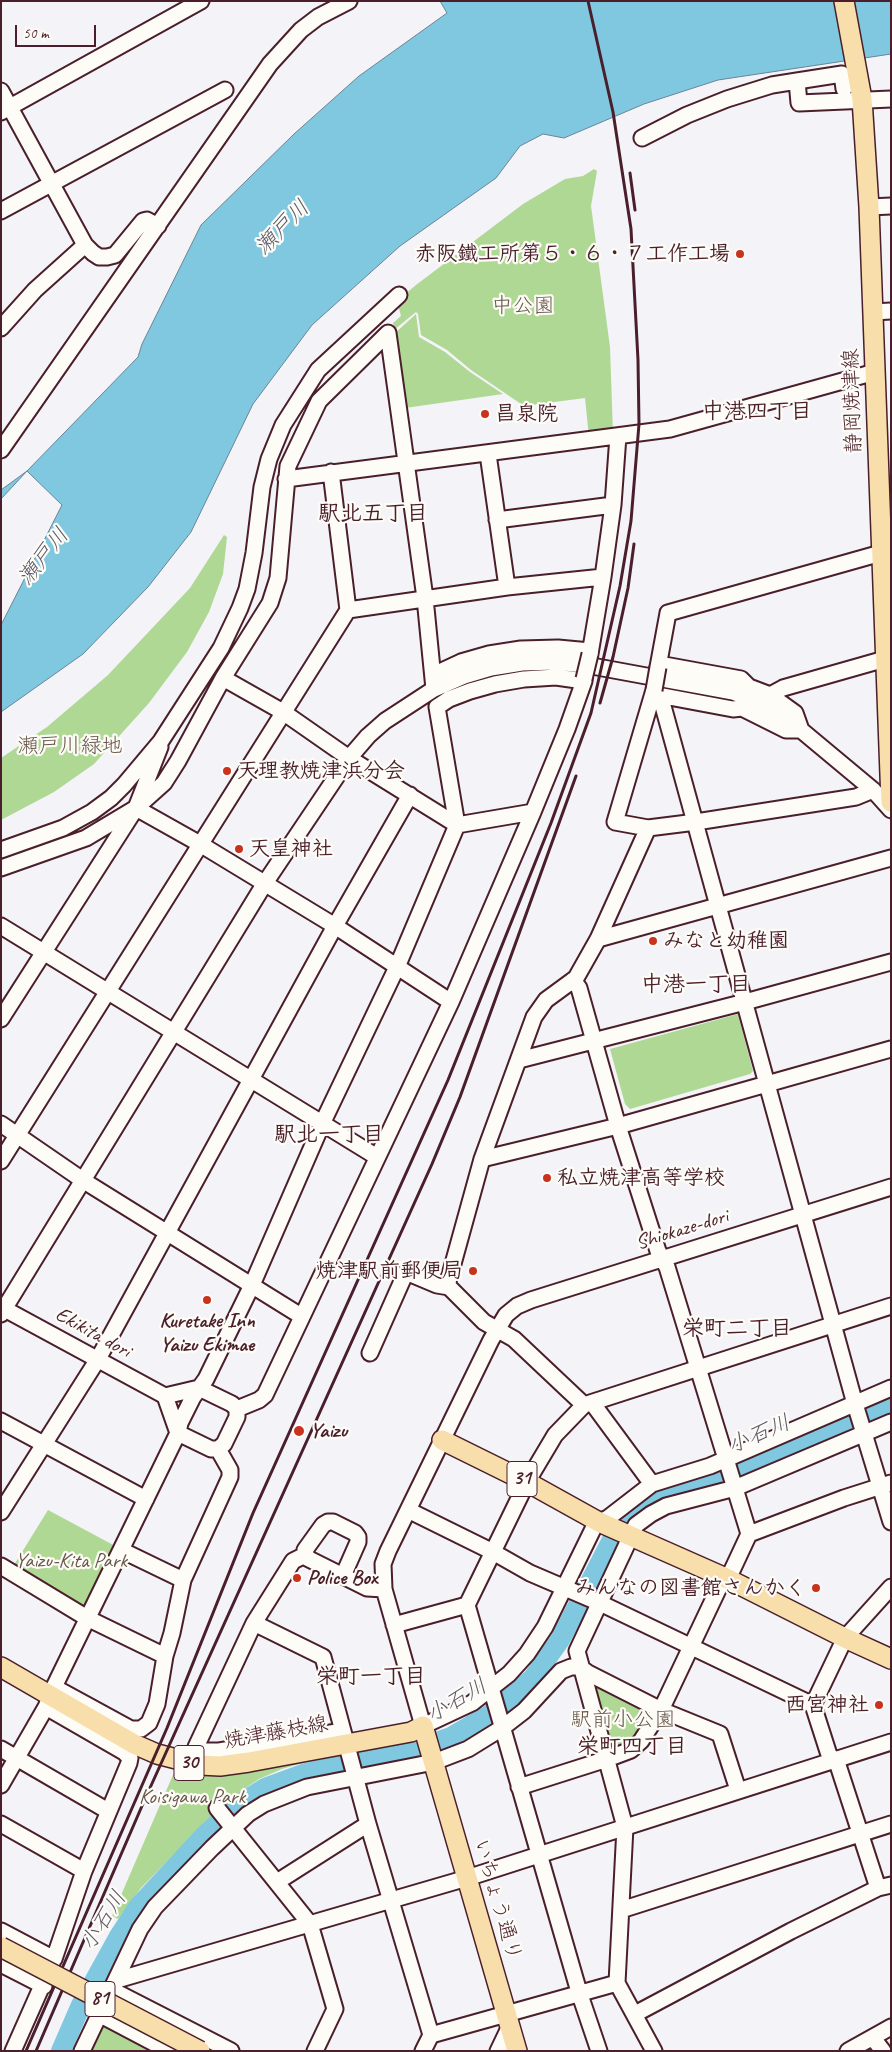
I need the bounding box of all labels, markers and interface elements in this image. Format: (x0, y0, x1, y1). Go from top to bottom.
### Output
scale bar (18, 15, 99, 47)
text: 50 m (23, 24, 49, 43)
water label: 瀬戸川 (250, 195, 316, 261)
place label: 赤阪鐵工所第５・６・７工作工場 (415, 241, 730, 267)
marker: 赤阪鐵工所第５・６・７工作工場 (734, 248, 746, 260)
park label: 中公園 (492, 293, 554, 319)
street label: 静岡焼津線 (839, 348, 867, 454)
district label: 中港四丁目 (702, 399, 812, 425)
place label: 昌泉院 (495, 401, 558, 427)
marker: 昌泉院 (479, 408, 491, 420)
district label: 駅北五丁目 (318, 501, 428, 527)
water label: 瀬戸川 (13, 523, 75, 591)
park label: 瀬戸川緑地 (18, 733, 122, 759)
place label: 天理教焼津浜分会 (237, 758, 405, 784)
marker: 天理教焼津浜分会 (221, 765, 233, 777)
place label: 天皇神社 (249, 836, 333, 862)
marker: 天皇神社 (233, 843, 245, 855)
place label: みなと幼稚園 (663, 928, 789, 954)
marker: みなと幼稚園 (647, 935, 659, 947)
district label: 中港一丁目 (641, 972, 751, 998)
district label: 駅北一丁目 (274, 1122, 384, 1148)
place label: 私立焼津高等学校 (557, 1165, 725, 1191)
marker: 私立焼津高等学校 (541, 1172, 553, 1184)
street label: Shiokaze-dori (633, 1204, 731, 1256)
place label: 焼津駅前郵便局 (316, 1258, 463, 1284)
marker: 焼津駅前郵便局 (467, 1265, 479, 1277)
marker: Kuretake Inn Yaizu Ekimae (201, 1294, 213, 1306)
street label: Ekikita dori (51, 1302, 135, 1364)
place label: Kuretake Inn Yaizu Ekimae (159, 1308, 255, 1358)
district label: 栄町二丁目 (682, 1316, 792, 1342)
water label: 小石川 (723, 1410, 795, 1460)
place label: Yaizu (310, 1418, 347, 1444)
marker: Yaizu (292, 1424, 306, 1438)
road number: 31 (507, 1462, 537, 1496)
park label: Yaizu-Kita Park (15, 1548, 127, 1574)
place label: Police Box (307, 1565, 377, 1591)
marker: Police Box (291, 1572, 303, 1584)
place label: みんなの図書館さんかく (575, 1575, 806, 1601)
marker: みんなの図書館さんかく (810, 1582, 822, 1594)
district label: 栄町一丁目 (316, 1664, 426, 1690)
water label: 小石川 (422, 1673, 492, 1729)
place label: 西宮神社 (785, 1692, 869, 1718)
marker: 西宮神社 (873, 1699, 885, 1711)
park label: 駅前小公園 (571, 1707, 675, 1733)
street label: 焼津藤枝線 (222, 1711, 330, 1755)
district label: 栄町四丁目 (577, 1734, 687, 1760)
road number: 30 (174, 1746, 204, 1780)
park label: Koisigawa Park (139, 1784, 245, 1810)
street label: いちょう通り (468, 1836, 526, 1964)
water label: 小石川 (75, 1886, 133, 1956)
road number: 81 (85, 1982, 115, 2016)

